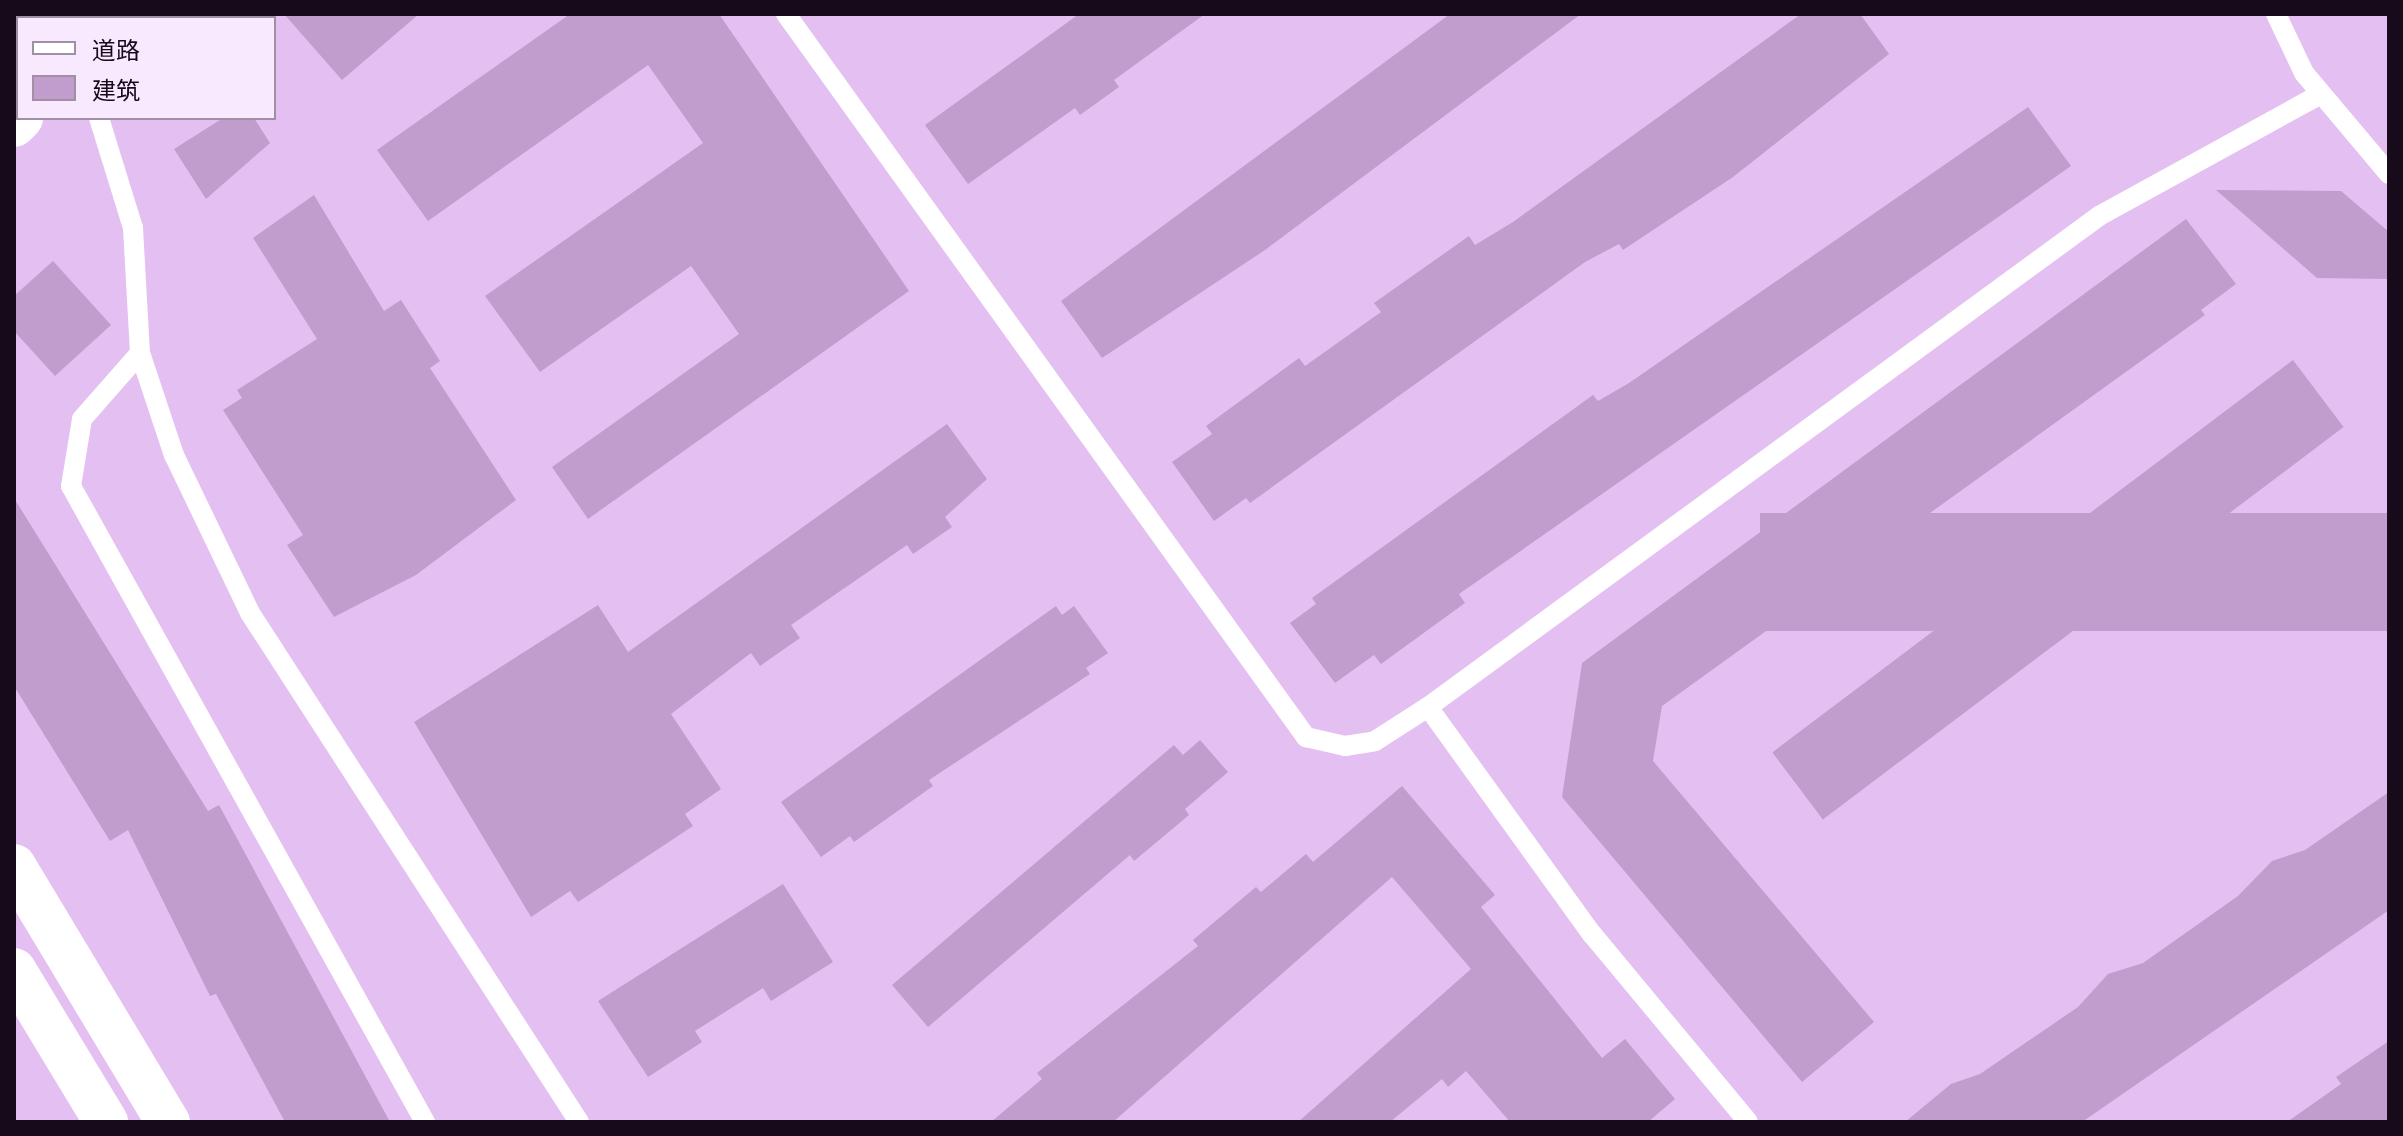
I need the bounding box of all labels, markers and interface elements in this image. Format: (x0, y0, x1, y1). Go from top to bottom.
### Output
legend (16, 16, 276, 120)
text: 道路 (92, 31, 140, 66)
text: 建筑 (92, 71, 140, 106)

